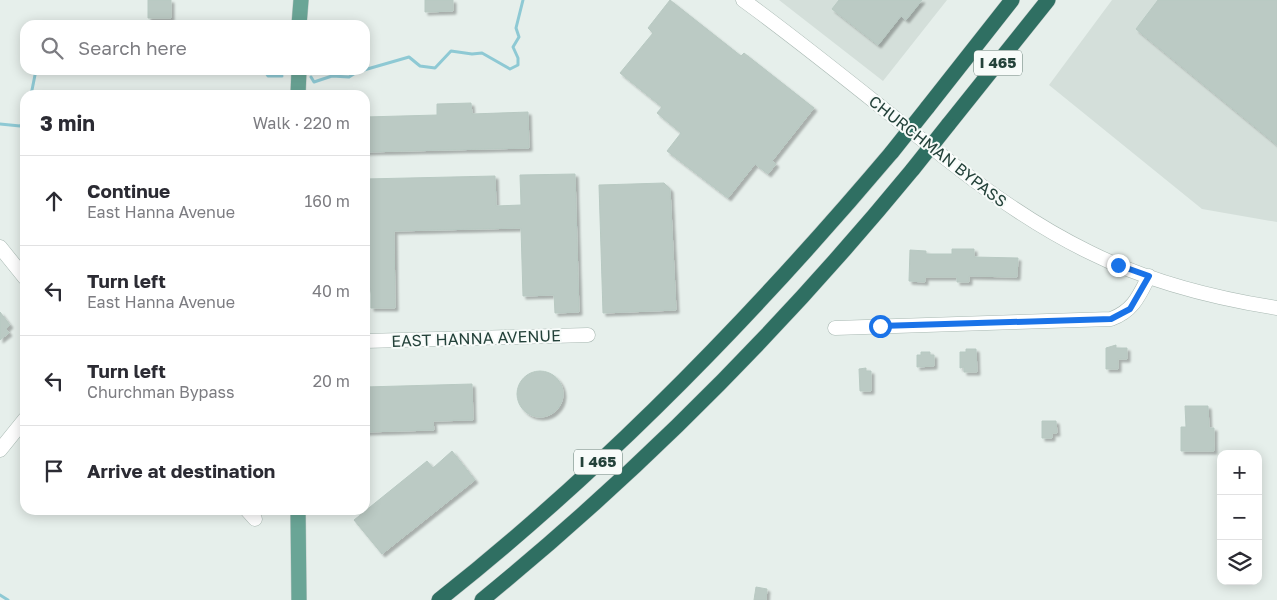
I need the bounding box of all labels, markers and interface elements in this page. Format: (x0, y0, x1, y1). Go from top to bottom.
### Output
search box (20, 20, 370, 75)
icon: search (38, 34, 66, 62)
text: Search here (78, 36, 187, 59)
road number: I 465 (974, 50, 1022, 76)
street label: CHURCHMAN BYPASS (865, 91, 1011, 211)
text: 3 min (40, 110, 95, 136)
text: Walk · 220 m (253, 113, 350, 133)
text: Continue (87, 179, 170, 202)
icon: ahead (40, 187, 68, 215)
text: 160 m (304, 191, 350, 211)
text: East Hanna Avenue (87, 202, 235, 222)
route end (1107, 254, 1130, 277)
text: Turn left (87, 269, 166, 292)
icon: left (40, 277, 68, 305)
text: 40 m (312, 281, 350, 301)
text: East Hanna Avenue (87, 292, 235, 312)
route start (869, 315, 892, 338)
street label: EAST HANNA AVENUE (391, 325, 561, 351)
text: Turn left (87, 359, 166, 382)
icon: left (40, 367, 68, 395)
text: 20 m (313, 371, 350, 391)
text: Churchman Bypass (87, 382, 234, 402)
road number: I 465 (574, 450, 622, 474)
map controls (1217, 450, 1262, 585)
button: + (1217, 450, 1262, 495)
icon: arrive (40, 457, 68, 485)
text: Arrive at destination (87, 459, 275, 482)
button: − (1217, 495, 1262, 540)
button: layers (1217, 540, 1262, 585)

